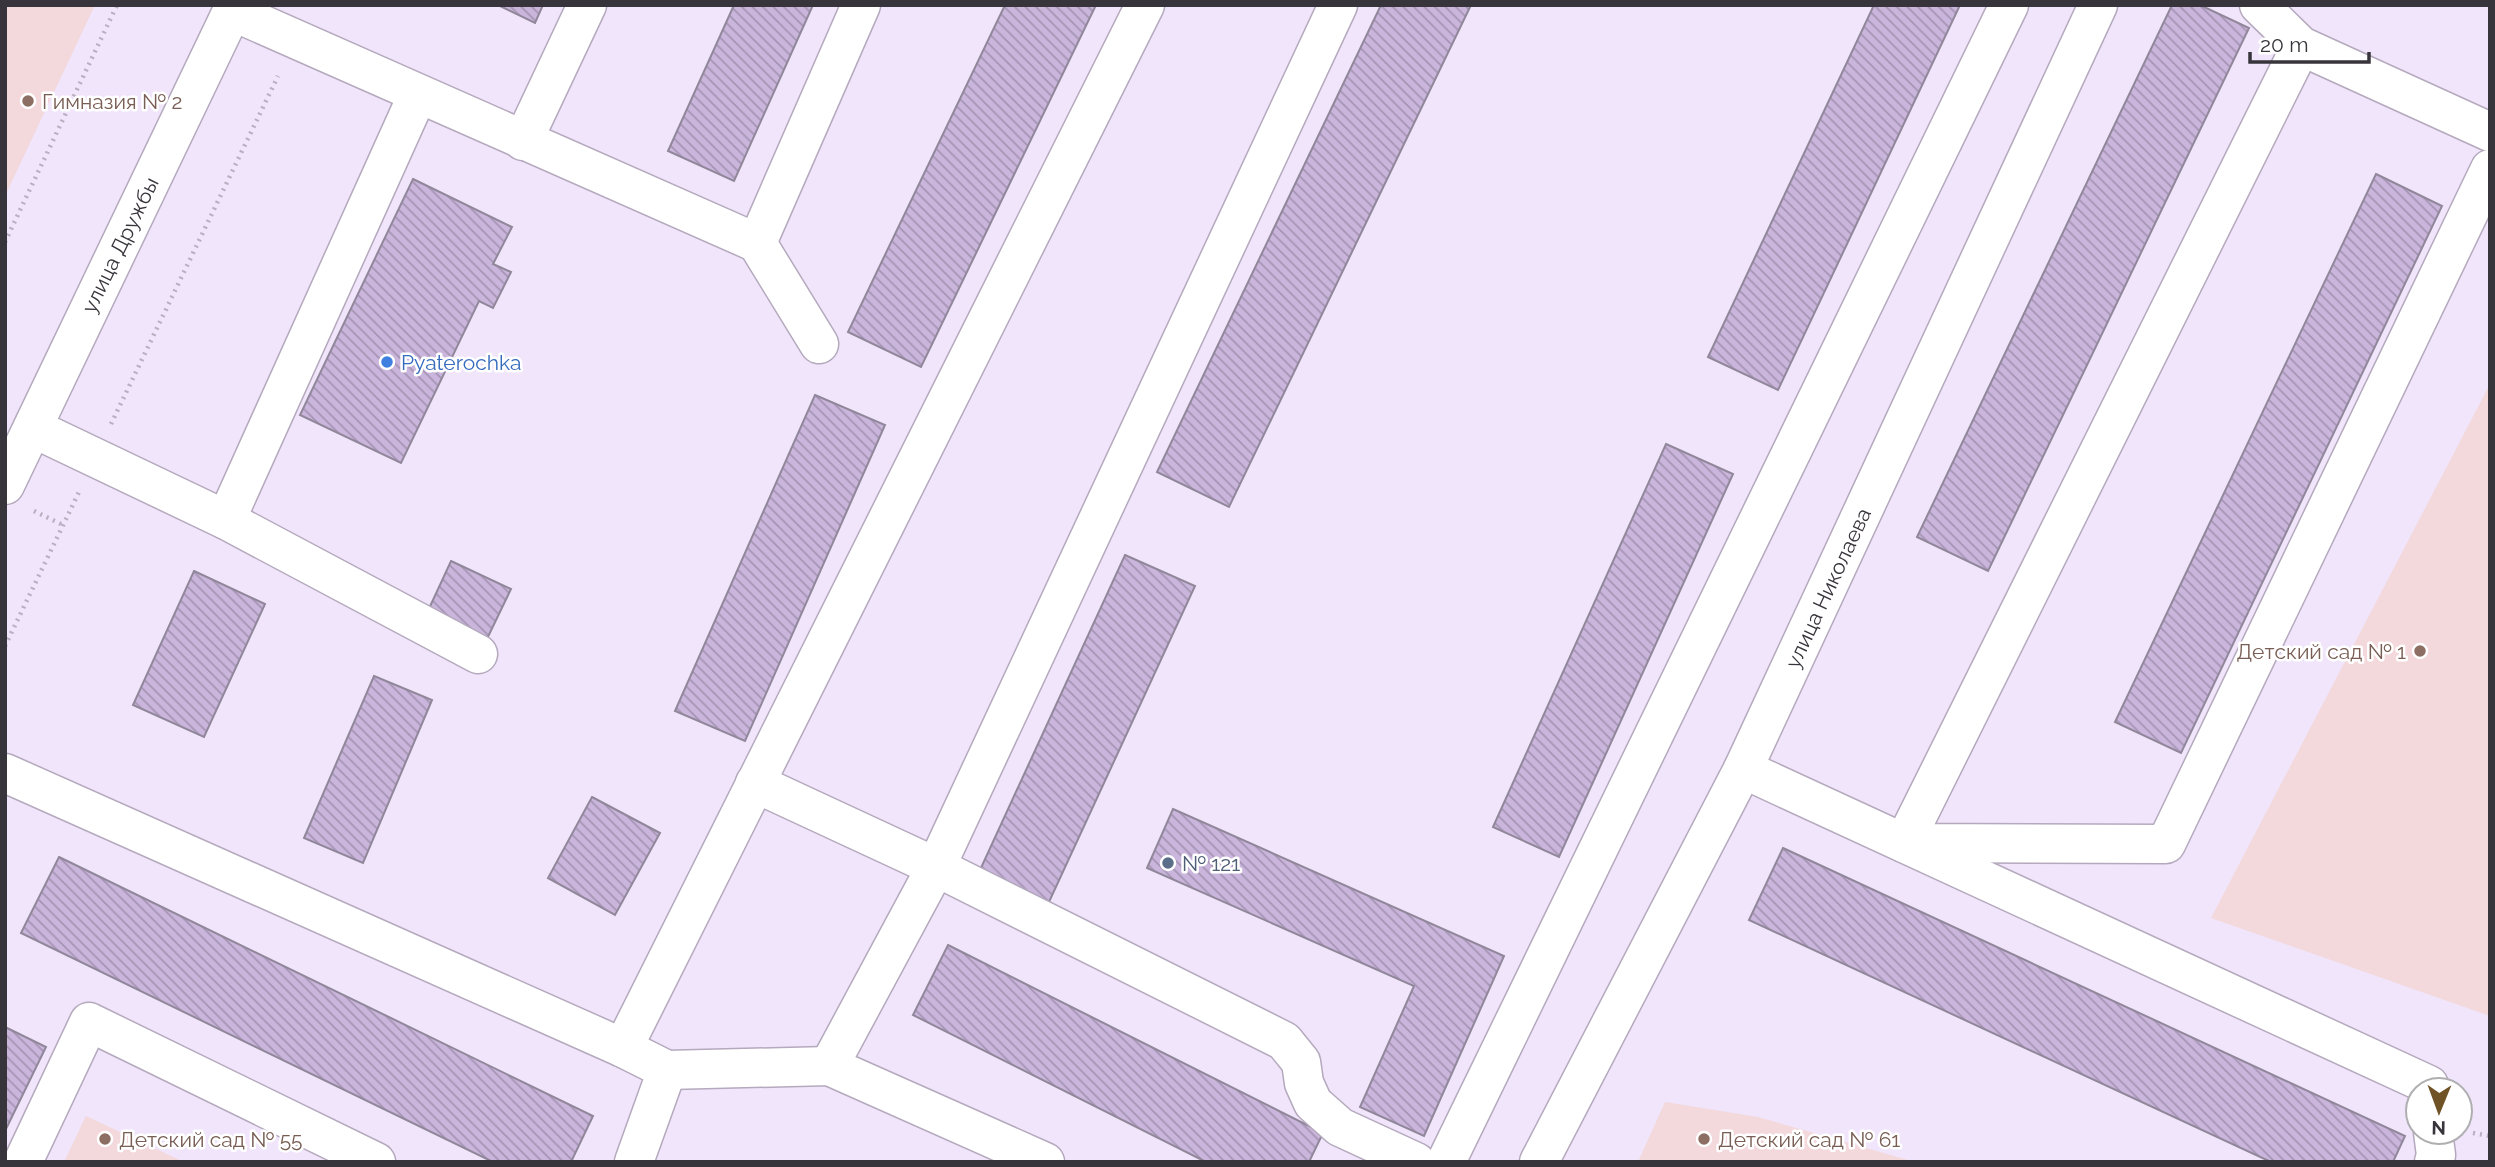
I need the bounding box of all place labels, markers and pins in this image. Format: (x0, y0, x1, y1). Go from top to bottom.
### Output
place label: Гимназия № 2 (42, 89, 182, 114)
marker: Гимназия № 2 (20, 93, 36, 109)
place label: Pyaterochka (401, 350, 522, 375)
marker: Pyaterochka (379, 354, 395, 370)
place label: Детский сад № 1 (2236, 639, 2406, 664)
marker: Детский сад № 1 (2412, 643, 2428, 659)
place label: № 121 (1182, 851, 1240, 876)
marker: № 121 (1160, 855, 1176, 871)
place label: Детский сад № 55 (119, 1127, 303, 1152)
place label: Детский сад № 61 (1718, 1127, 1900, 1152)
marker: Детский сад № 55 (97, 1131, 113, 1147)
marker: Детский сад № 61 (1696, 1131, 1712, 1147)

